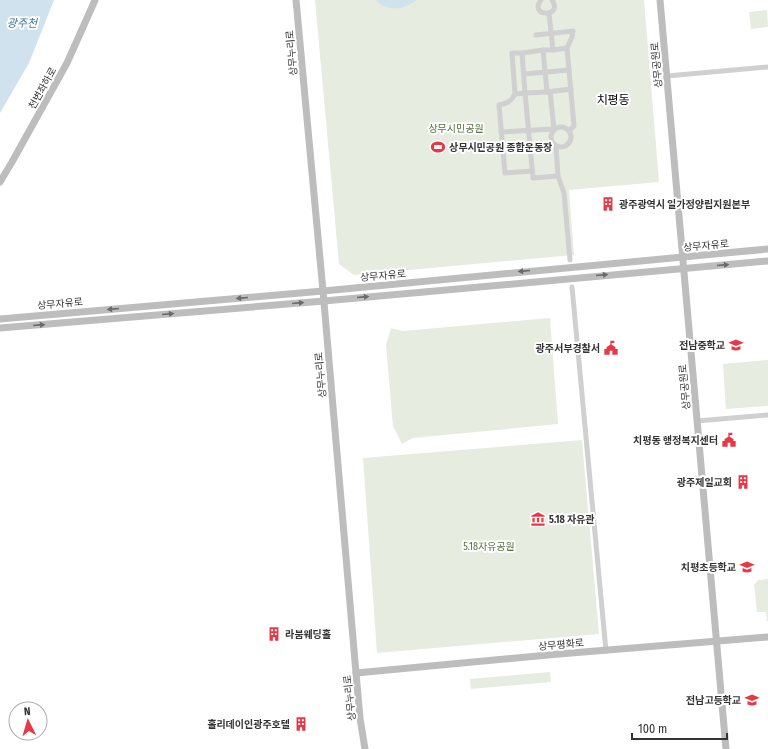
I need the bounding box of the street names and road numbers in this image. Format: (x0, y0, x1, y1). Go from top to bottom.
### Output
street label: 상무누리로 (284, 29, 300, 76)
street label: 상무공원로 (649, 41, 665, 88)
street label: 천변좌하로 (26, 65, 59, 112)
street label: 상무자유로 (683, 238, 730, 254)
street label: 상무자유로 (360, 268, 407, 284)
street label: 상무자유로 (37, 296, 84, 312)
street label: 상무누리로 (313, 351, 329, 398)
street label: 상무공원로 (677, 363, 693, 410)
street label: 상무평화로 (538, 637, 585, 653)
street label: 상무누리로 (342, 674, 358, 721)

